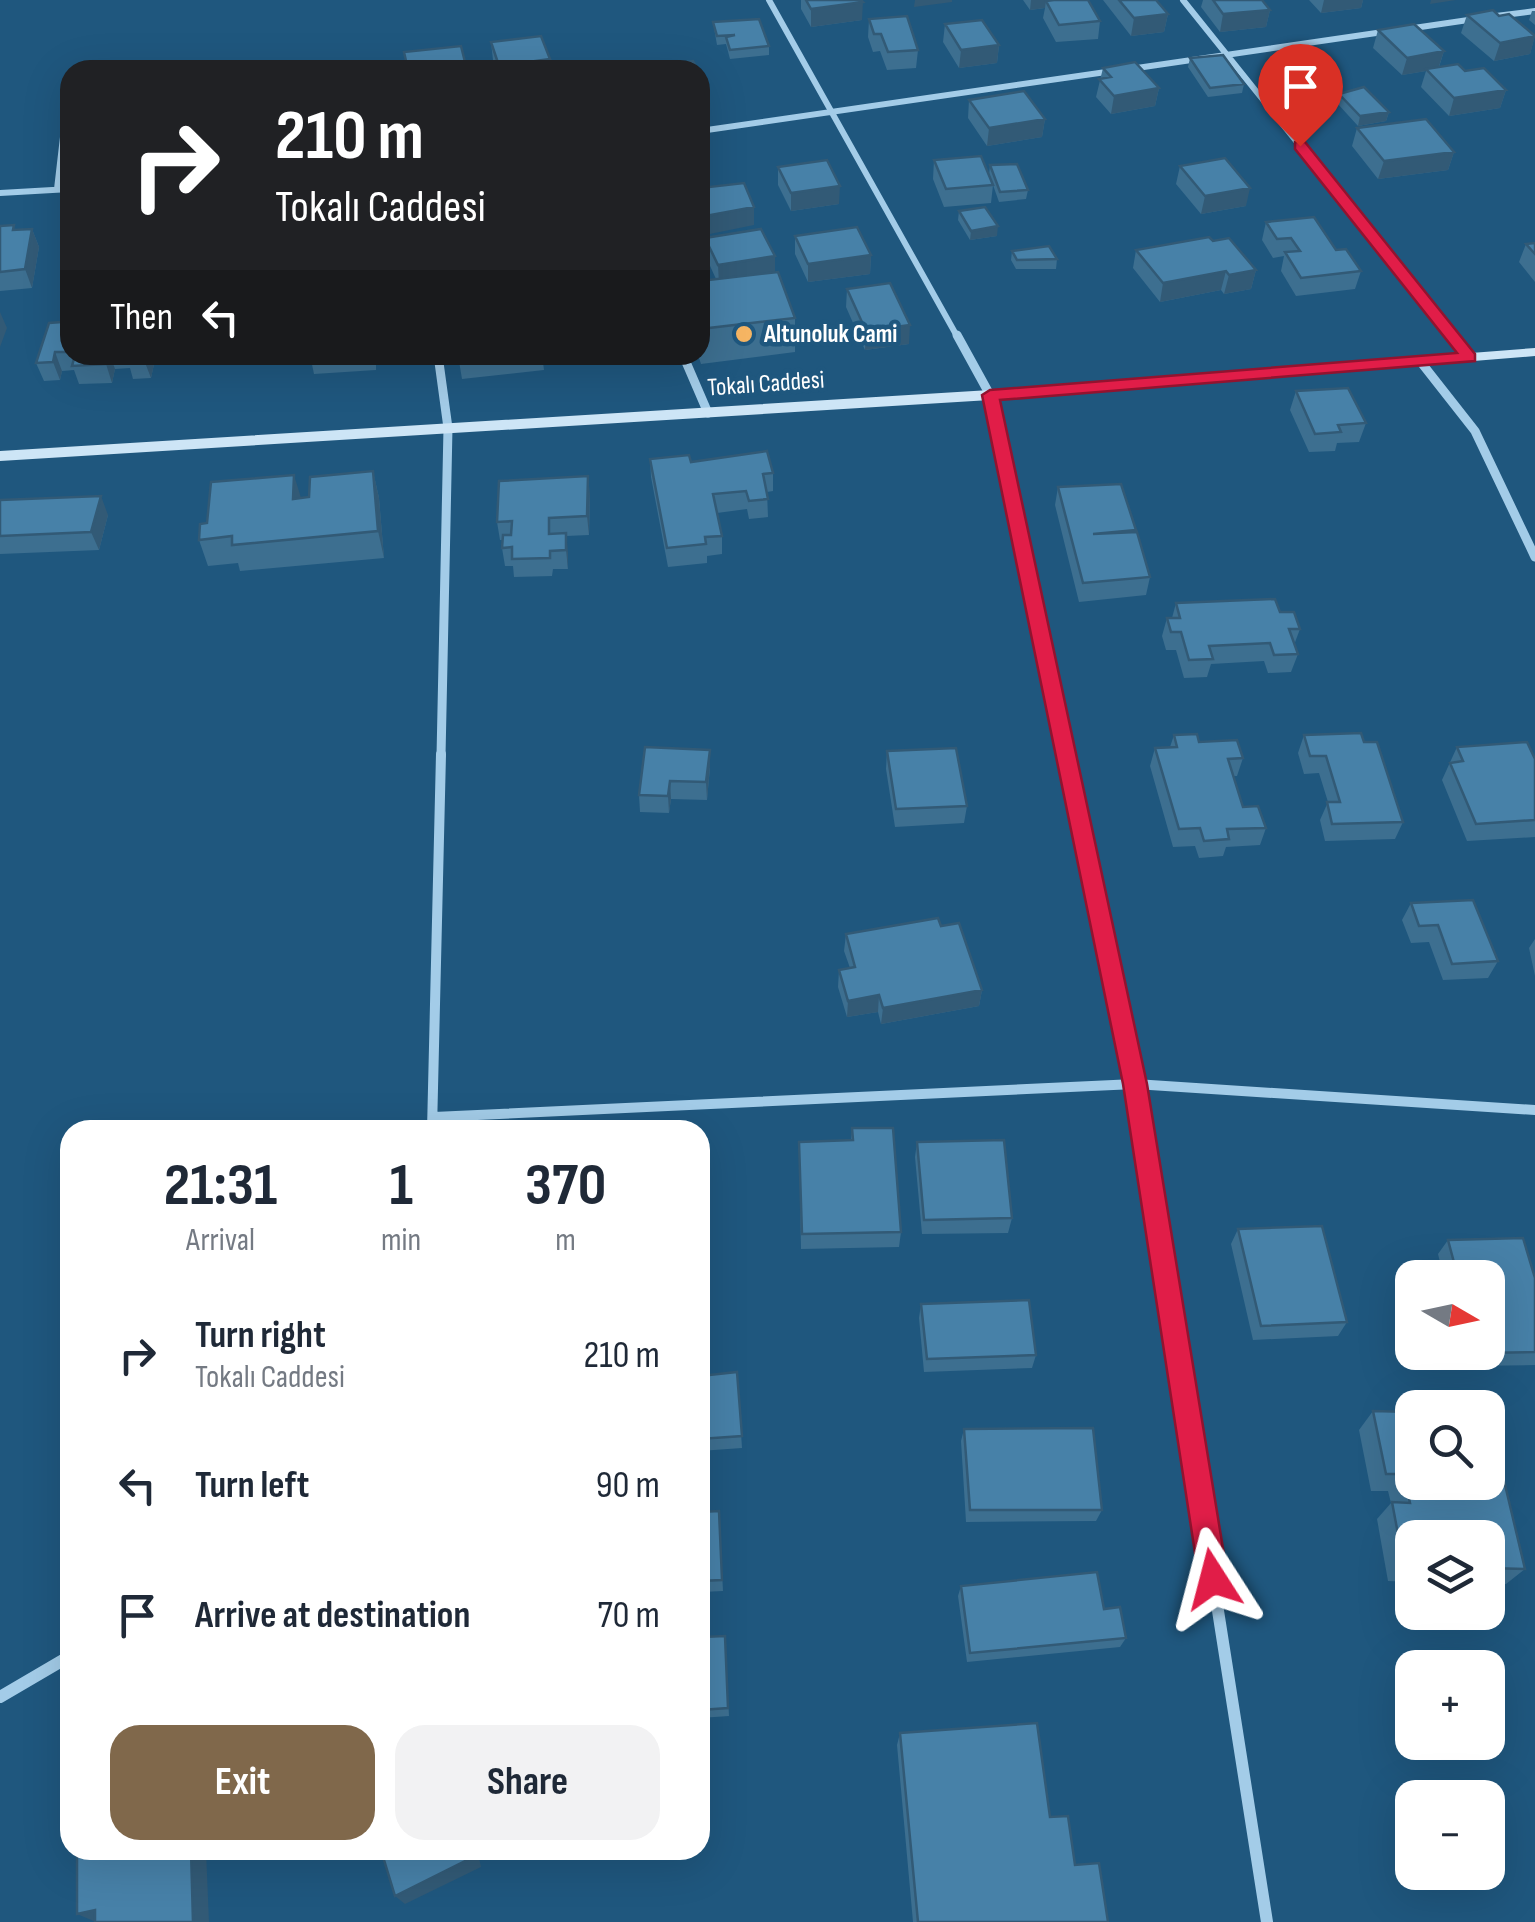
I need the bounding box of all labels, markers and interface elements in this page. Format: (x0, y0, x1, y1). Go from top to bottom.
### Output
pin (1258, 44, 1343, 147)
icon: arrive (1273, 59, 1328, 114)
text: 210 m (275, 95, 424, 179)
icon: right (110, 100, 240, 230)
text: Tokalı Caddesi (275, 180, 486, 235)
icon: left (193, 290, 248, 345)
text: Then (110, 295, 173, 340)
place label: Altunoluk Cami (763, 319, 897, 350)
marker: Altunoluk Cami (733, 323, 755, 345)
street label: Tokalı Caddesi (706, 364, 826, 404)
text: 21:31 (164, 1150, 277, 1222)
text: 1 (389, 1150, 413, 1222)
text: 370 (525, 1150, 606, 1222)
text: Arrival (186, 1221, 255, 1260)
text: min (381, 1221, 421, 1260)
text: m (555, 1221, 576, 1260)
north arrow (1395, 1260, 1505, 1370)
map controls (1395, 1260, 1505, 1890)
text: Turn right (195, 1313, 326, 1358)
icon: right (110, 1328, 165, 1383)
text: 210 m (584, 1333, 660, 1378)
text: Tokalı Caddesi (195, 1358, 345, 1397)
button: search (1395, 1390, 1505, 1500)
icon: left (110, 1458, 165, 1513)
text: Turn left (195, 1463, 309, 1508)
text: 90 m (596, 1463, 660, 1508)
button: layers (1395, 1520, 1505, 1630)
position arrow (1161, 1527, 1265, 1631)
icon: arrive (110, 1588, 165, 1643)
text: Arrive at destination (195, 1593, 470, 1638)
text: 70 m (598, 1593, 660, 1638)
button: + (1395, 1650, 1505, 1760)
button: Exit (110, 1725, 375, 1840)
button: Share (395, 1725, 660, 1840)
button: − (1395, 1780, 1505, 1890)

